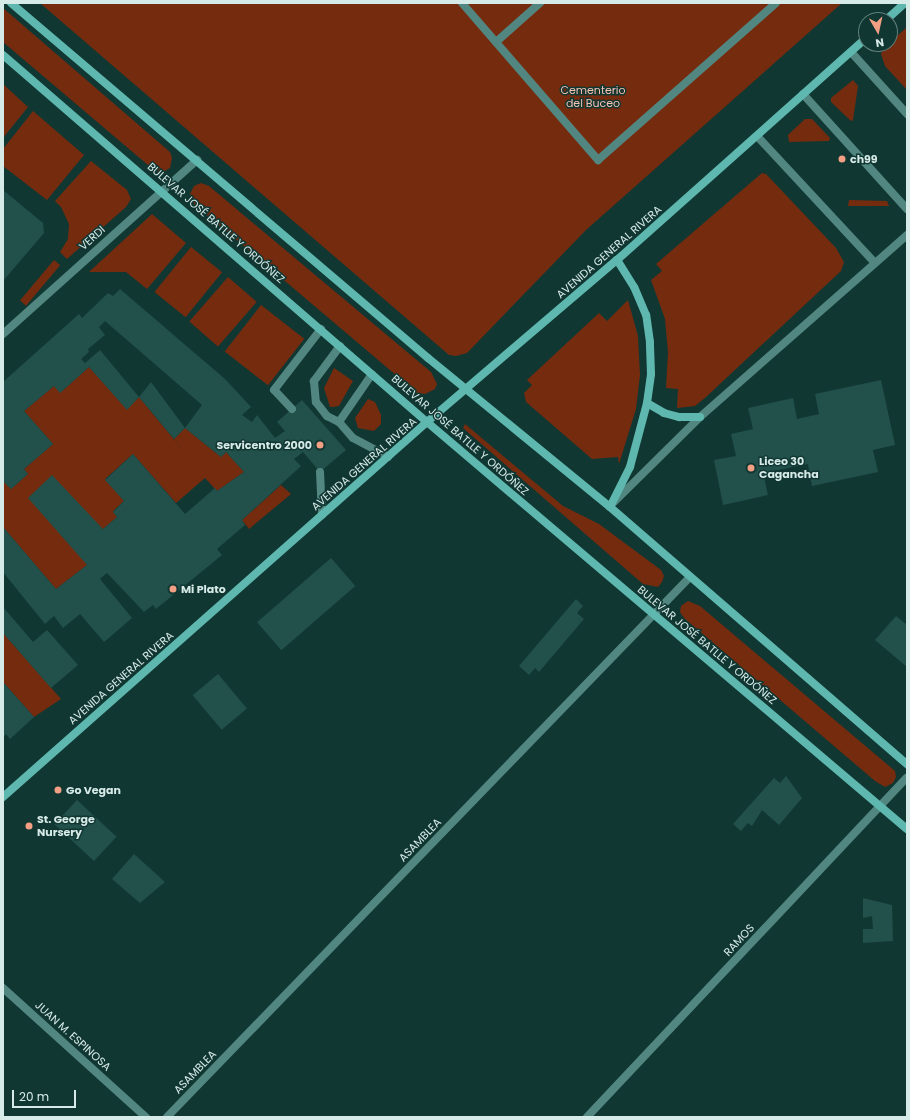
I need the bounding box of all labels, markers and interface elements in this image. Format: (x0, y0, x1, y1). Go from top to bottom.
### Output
north arrow (858, 12, 898, 52)
text: N (874, 34, 885, 51)
park label: Cementerio del Buceo (560, 84, 626, 110)
place label: ch99 (850, 152, 878, 166)
marker: ch99 (837, 154, 847, 164)
street label: BULEVAR JOSÉ BATLLE Y ORDÓÑEZ (145, 160, 287, 286)
street label: AVENIDA GENERAL RIVERA (554, 203, 664, 301)
street label: VERDI (76, 223, 108, 253)
street label: BULEVAR JOSÉ BATLLE Y ORDÓÑEZ (389, 372, 531, 498)
street label: AVENIDA GENERAL RIVERA (309, 415, 419, 513)
place label: Servicentro 2000 (216, 438, 312, 452)
marker: Servicentro 2000 (315, 440, 325, 450)
place label: Liceo 30 Cagancha (759, 455, 819, 481)
marker: Liceo 30 Cagancha (746, 463, 756, 473)
place label: Mi Plato (181, 582, 226, 596)
street label: BULEVAR JOSÉ BATLLE Y ORDÓÑEZ (635, 583, 779, 707)
marker: Mi Plato (168, 584, 178, 594)
street label: AVENIDA GENERAL RIVERA (66, 629, 176, 727)
place label: Go Vegan (66, 783, 121, 797)
marker: Go Vegan (53, 785, 63, 795)
place label: St. George Nursery (37, 813, 95, 839)
street label: ASAMBLEA (396, 816, 444, 864)
marker: St. George Nursery (24, 821, 34, 831)
street label: RAMOS (721, 921, 757, 959)
street label: JUAN M. ESPINOSA (32, 998, 114, 1074)
street label: ASAMBLEA (171, 1048, 219, 1096)
scale bar (14, 1082, 78, 1108)
text: 20 m (19, 1088, 49, 1105)

